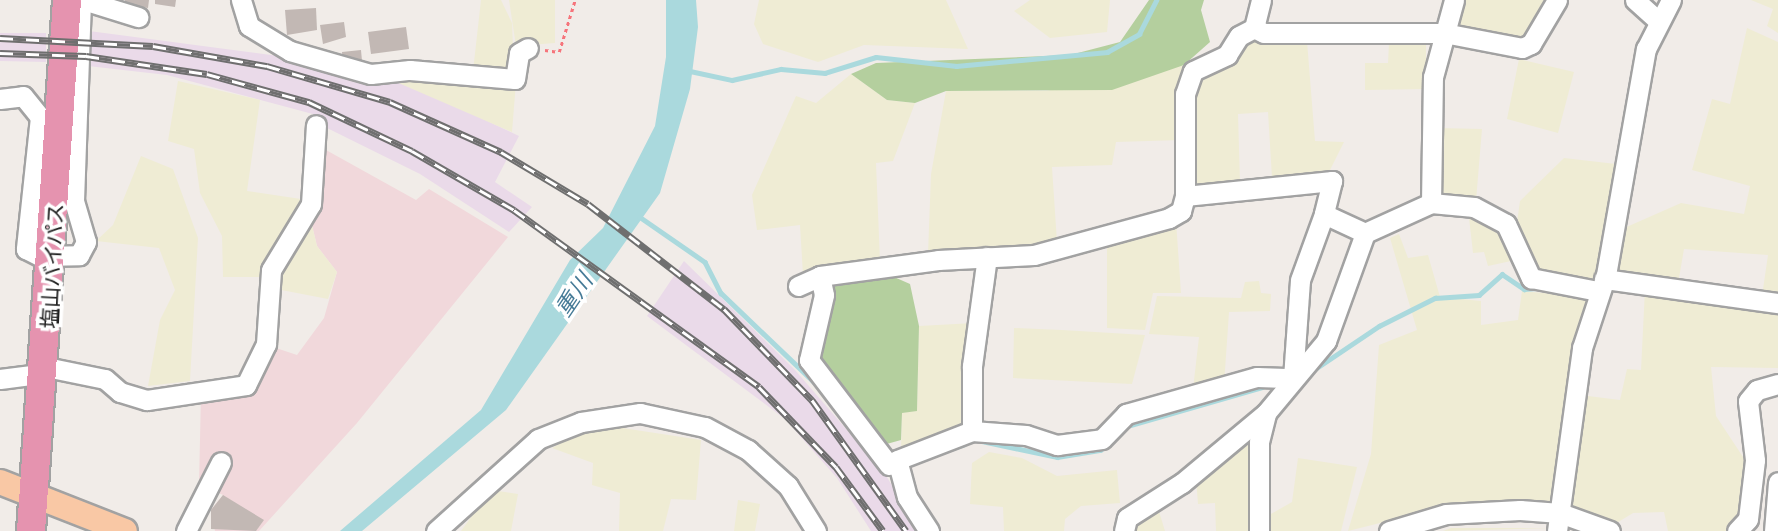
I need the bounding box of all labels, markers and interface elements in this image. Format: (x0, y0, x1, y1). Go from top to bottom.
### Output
street label: 塩山バイパス (37, 202, 69, 330)
water label: 重川 (550, 268, 598, 322)

